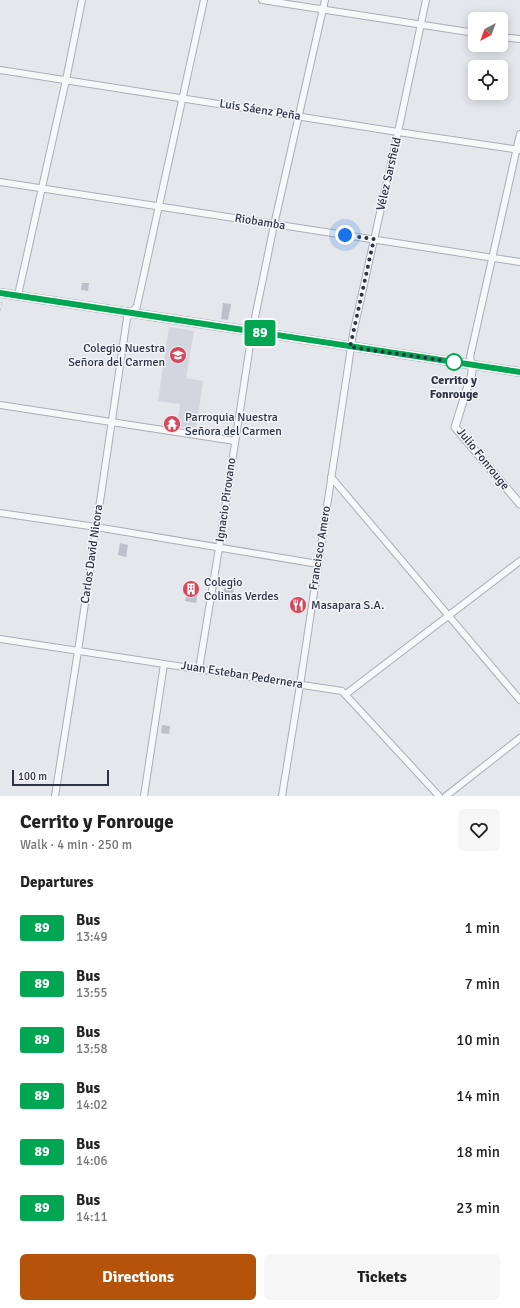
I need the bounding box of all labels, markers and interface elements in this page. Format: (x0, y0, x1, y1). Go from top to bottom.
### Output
north arrow (468, 12, 508, 52)
map controls (468, 12, 508, 100)
button: locate (468, 60, 508, 100)
street label: Luis Sáenz Peña (218, 96, 302, 124)
street label: Vélez Sarsfield (373, 136, 405, 212)
street label: Riobamba (234, 211, 286, 233)
your location (335, 225, 355, 245)
line badge: 89 (242, 320, 278, 346)
text: 89 (252, 324, 268, 341)
place label: Colegio Nuestra Señora del Carmen (68, 341, 165, 370)
school or university icon: Colegio Nuestra Señora del Carmen (168, 345, 188, 365)
marker: Cerrito y Fonrouge (445, 353, 463, 371)
place label: Cerrito y Fonrouge (430, 373, 478, 402)
place label: Parroquia Nuestra Señora del Carmen (185, 410, 282, 439)
temple icon: Parroquia Nuestra Señora del Carmen (162, 414, 182, 434)
street label: Julio Fonrouge (453, 425, 513, 493)
street label: Ignacio Pirovano (213, 457, 239, 543)
street label: Carlos David Nicora (78, 503, 106, 605)
street label: Francisco Amero (306, 505, 334, 591)
place label: Colegio Colinas Verdes (204, 575, 279, 604)
building icon: Colegio Colinas Verdes (181, 579, 201, 599)
restaurant icon: Masapara S.A. (288, 595, 308, 615)
place label: Masapara S.A. (311, 598, 384, 613)
street label: Juan Esteban Pedernera (180, 658, 304, 692)
scale bar (12, 768, 109, 787)
text: 100 m (18, 770, 47, 783)
button: heart (458, 809, 500, 851)
text: Cerrito y Fonrouge (20, 810, 174, 834)
text: Walk · 4 min · 250 m (20, 837, 132, 853)
text: Departures (20, 873, 93, 891)
text: Bus (76, 911, 100, 929)
text: 89 (34, 919, 50, 936)
text: 1 min (464, 919, 500, 937)
text: 13:49 (76, 929, 108, 945)
text: Bus (76, 967, 100, 985)
text: 89 (34, 975, 50, 992)
text: 7 min (464, 975, 500, 993)
text: 13:55 (76, 985, 108, 1001)
text: Bus (76, 1023, 100, 1041)
text: 89 (34, 1031, 50, 1048)
text: 10 min (456, 1031, 500, 1049)
text: 13:58 (76, 1041, 108, 1057)
text: Bus (76, 1079, 100, 1097)
text: 89 (34, 1087, 50, 1104)
text: 14 min (456, 1087, 500, 1105)
text: 14:02 (76, 1097, 108, 1113)
text: Bus (76, 1135, 100, 1153)
text: 89 (34, 1143, 50, 1160)
text: 18 min (456, 1143, 500, 1161)
text: 14:06 (76, 1153, 108, 1169)
text: Bus (76, 1191, 100, 1209)
text: 89 (34, 1199, 50, 1216)
text: 23 min (456, 1199, 500, 1217)
text: 14:11 (76, 1209, 108, 1225)
button: Directions (20, 1254, 256, 1300)
button: Tickets (264, 1254, 500, 1300)

